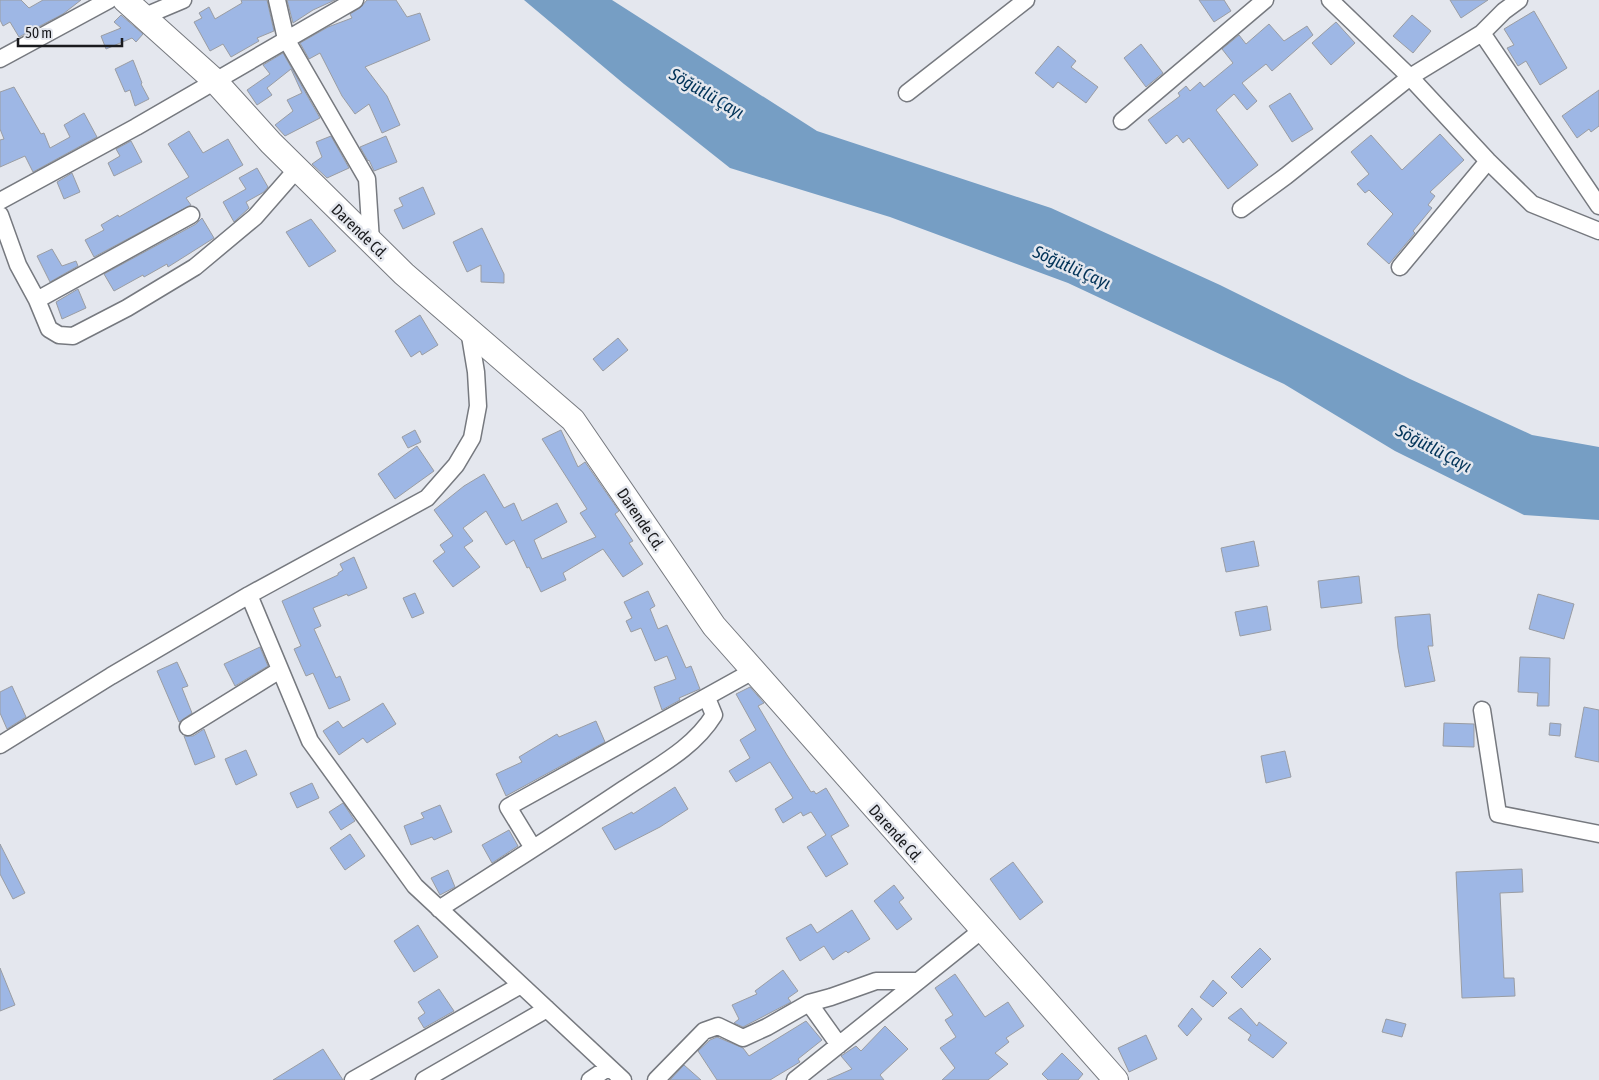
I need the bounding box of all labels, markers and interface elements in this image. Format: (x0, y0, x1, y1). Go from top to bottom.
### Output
scale bar (18, 15, 121, 47)
text: 50 m (25, 24, 52, 41)
water label: Söğütlü Çayı (665, 63, 748, 123)
street label: Darende Cd. (328, 200, 392, 262)
water label: Söğütlü Çayı (1029, 240, 1114, 293)
water label: Söğütlü Çayı (1392, 419, 1475, 477)
street label: Darende Cd. (614, 485, 668, 554)
street label: Darende Cd. (866, 801, 926, 865)

